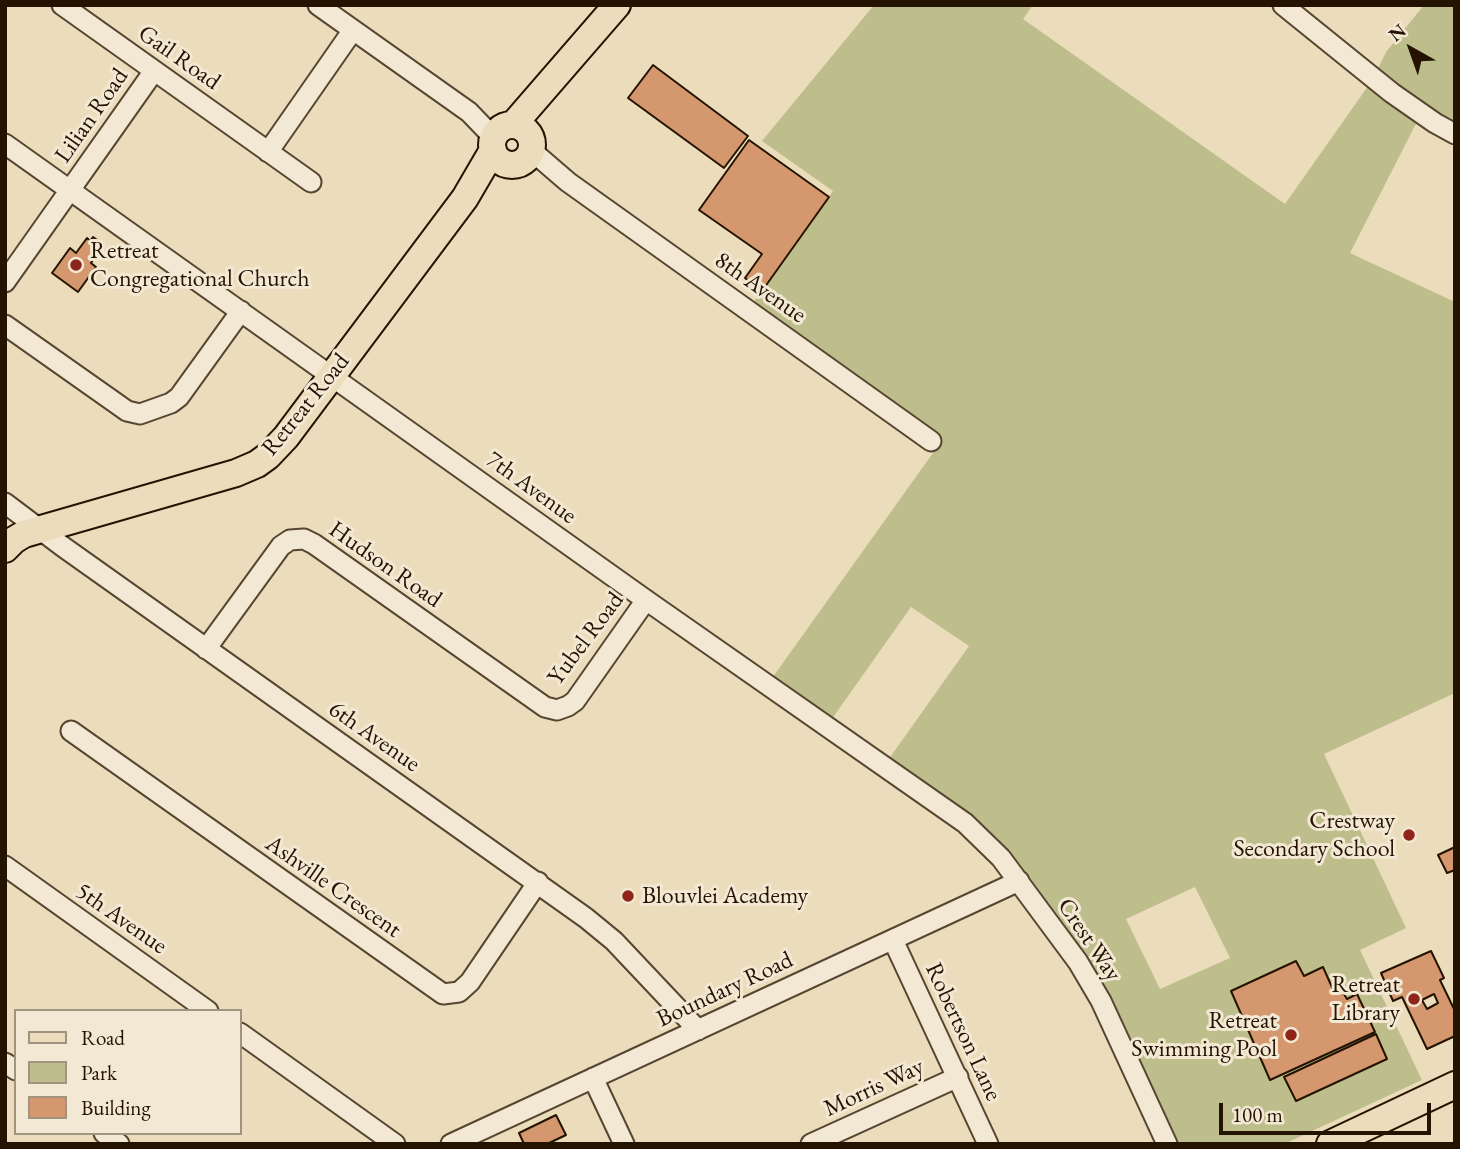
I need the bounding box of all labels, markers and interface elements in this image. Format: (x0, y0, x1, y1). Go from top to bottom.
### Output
north arrow (1376, 14, 1446, 84)
text: N (1383, 18, 1411, 47)
street label: Gail Road (132, 19, 226, 97)
street label: Lilian Road (49, 63, 135, 169)
place label: Retreat Congregational Church (90, 237, 310, 293)
street label: 8th Avenue (709, 246, 811, 330)
marker: Retreat Congregational Church (68, 257, 84, 273)
street label: Retreat Road (256, 348, 356, 462)
street label: 7th Avenue (480, 445, 582, 531)
street label: Hudson Road (323, 515, 447, 615)
street label: Yubel Road (542, 587, 630, 691)
street label: 6th Avenue (323, 695, 425, 779)
place label: Crestway Secondary School (1233, 807, 1395, 863)
marker: Crestway Secondary School (1401, 827, 1417, 843)
street label: Ashville Crescent (260, 830, 406, 944)
street label: 5th Avenue (70, 877, 172, 961)
place label: Blouvlei Academy (642, 882, 808, 910)
marker: Blouvlei Academy (620, 888, 636, 904)
street label: Crest Way (1051, 893, 1127, 987)
street label: Boundary Road (652, 946, 798, 1034)
street label: Robertson Lane (918, 958, 1008, 1106)
place label: Retreat Library (1332, 971, 1400, 1027)
marker: Retreat Library (1406, 991, 1422, 1007)
place label: Retreat Swimming Pool (1131, 1007, 1277, 1063)
legend (14, 1009, 242, 1135)
text: Road (81, 1024, 125, 1051)
marker: Retreat Swimming Pool (1283, 1027, 1299, 1043)
street label: Morris Way (819, 1052, 929, 1124)
text: Park (81, 1059, 117, 1086)
scale bar (1222, 1090, 1434, 1134)
text: Building (81, 1094, 151, 1121)
text: 100 m (1232, 1101, 1283, 1128)

